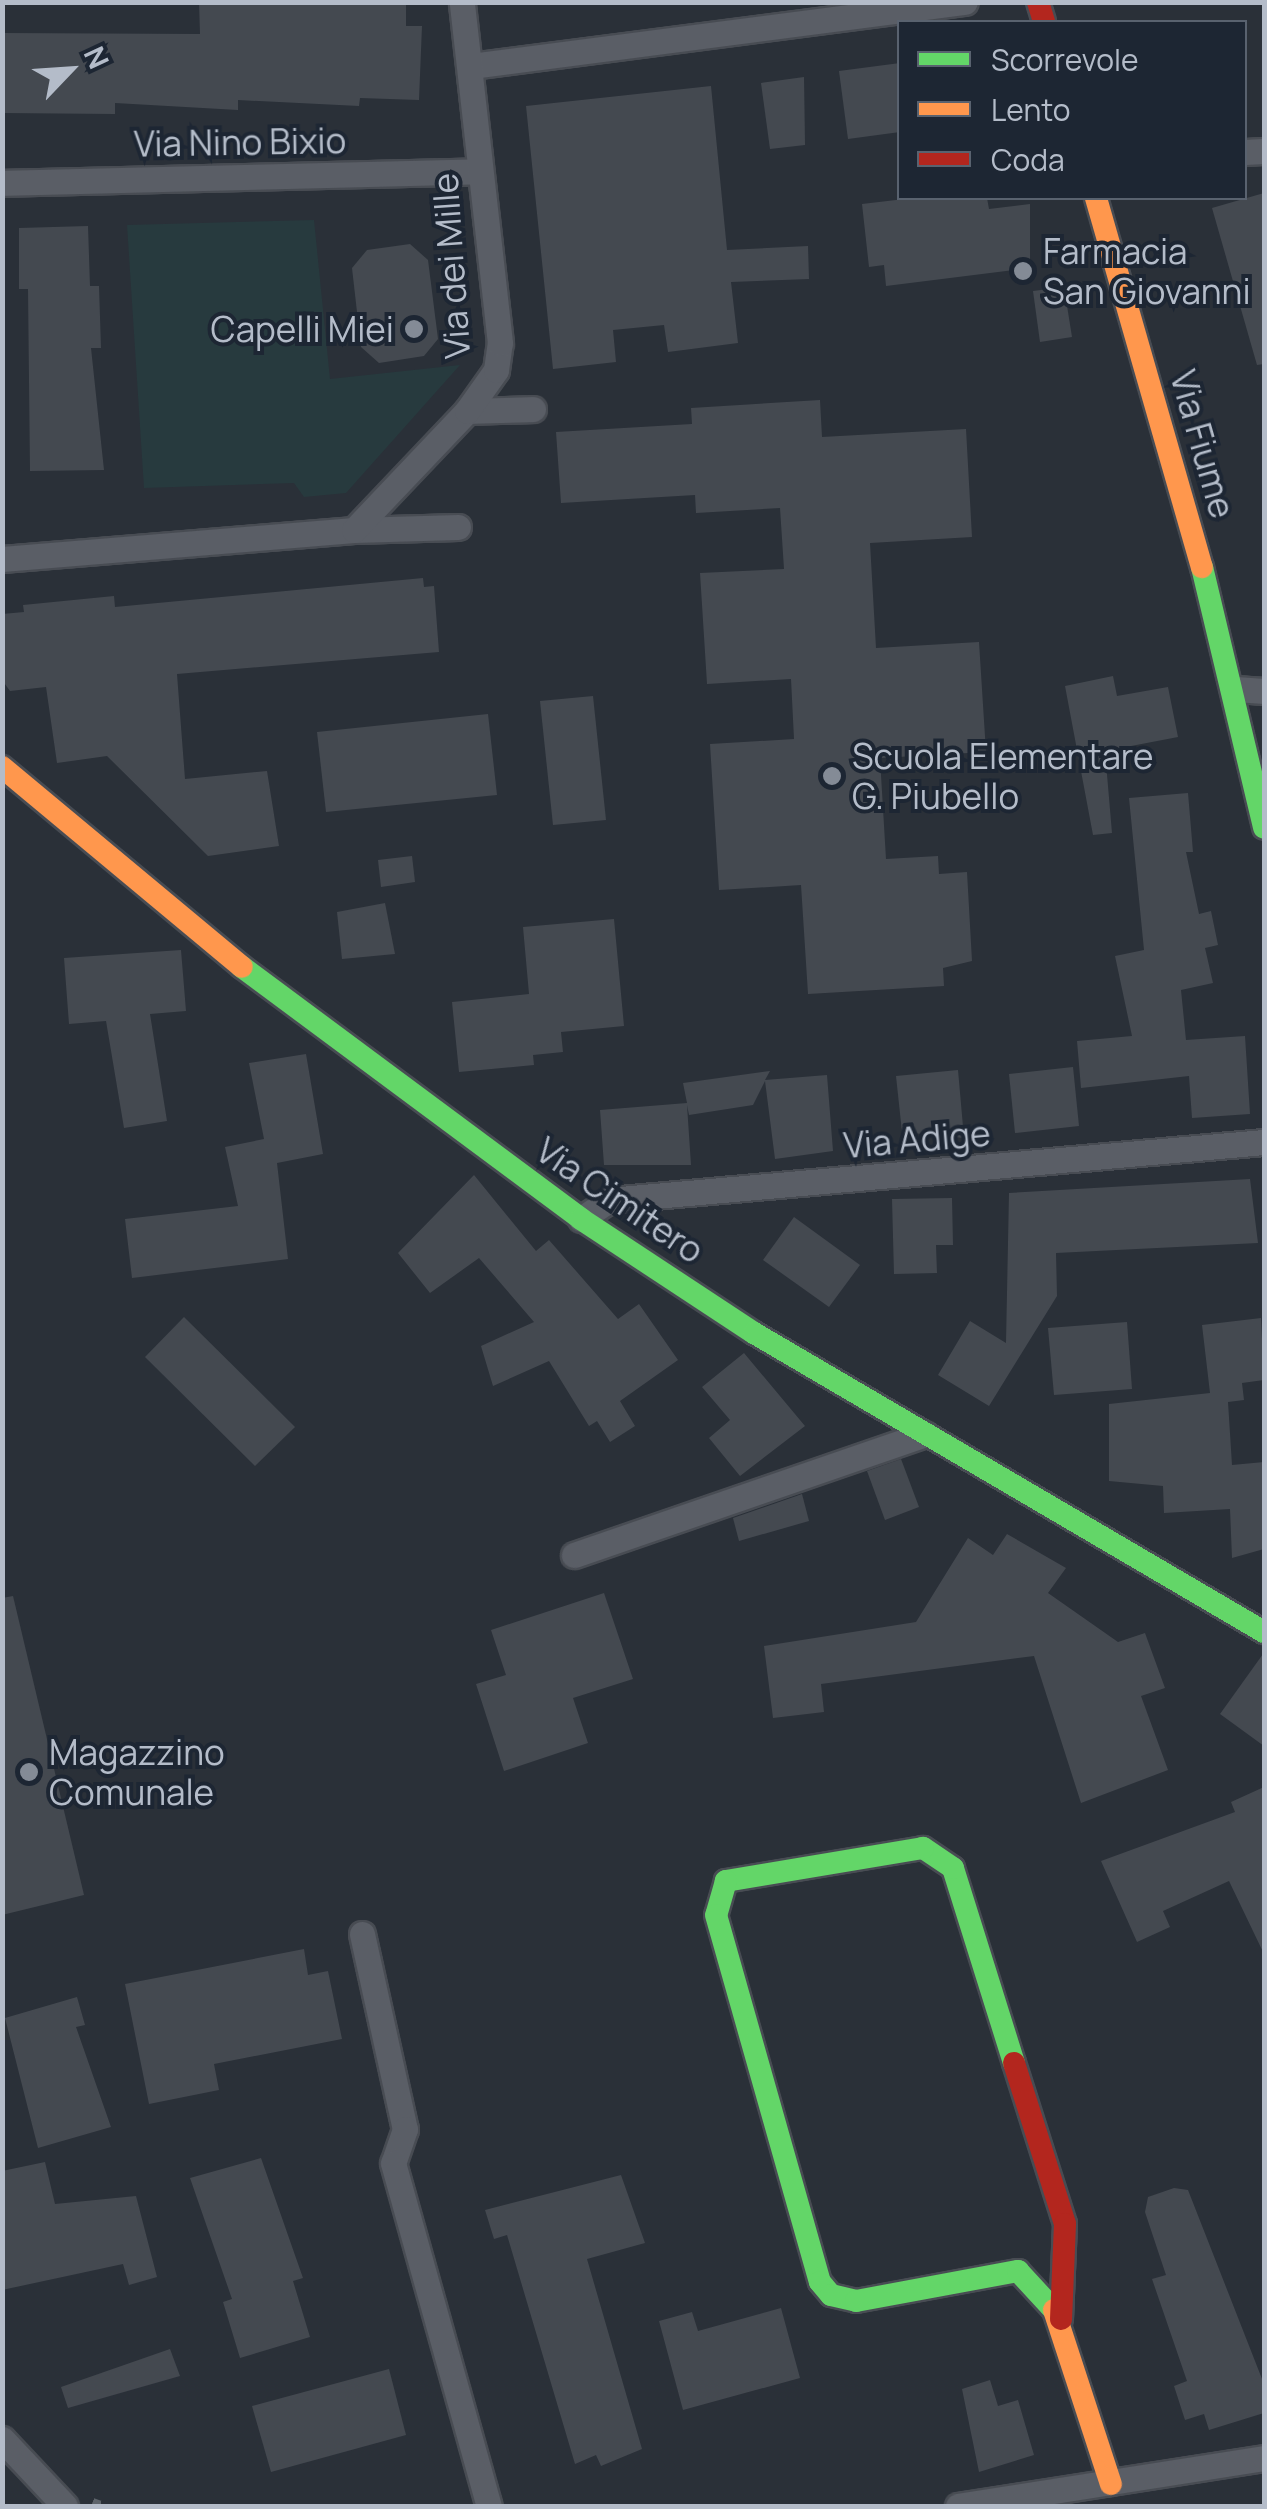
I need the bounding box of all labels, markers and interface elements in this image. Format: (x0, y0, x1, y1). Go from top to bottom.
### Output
north arrow (20, 20, 120, 120)
legend (897, 20, 1247, 200)
text: Scorrevole (991, 39, 1139, 80)
text: N (76, 40, 119, 74)
text: Lento (991, 89, 1070, 130)
street label: Via Nino Bixio (133, 119, 347, 165)
text: Coda (991, 139, 1065, 180)
street label: Via dei Mille (424, 172, 478, 360)
place label: Farmacia San Giovanni (1043, 230, 1251, 312)
marker: Farmacia San Giovanni (1012, 260, 1034, 282)
place label: Capelli Miei (211, 308, 394, 350)
marker: Capelli Miei (403, 318, 425, 340)
street label: Via Fiume (1162, 365, 1244, 523)
place label: Scuola Elementare G. Piubello (852, 735, 1154, 817)
marker: Scuola Elementare G. Piubello (821, 765, 843, 787)
street label: Via Adige (842, 1112, 992, 1166)
street label: Via Cimitero (528, 1129, 712, 1271)
place label: Magazzino Comunale (49, 1731, 225, 1813)
marker: Magazzino Comunale (18, 1761, 40, 1783)

